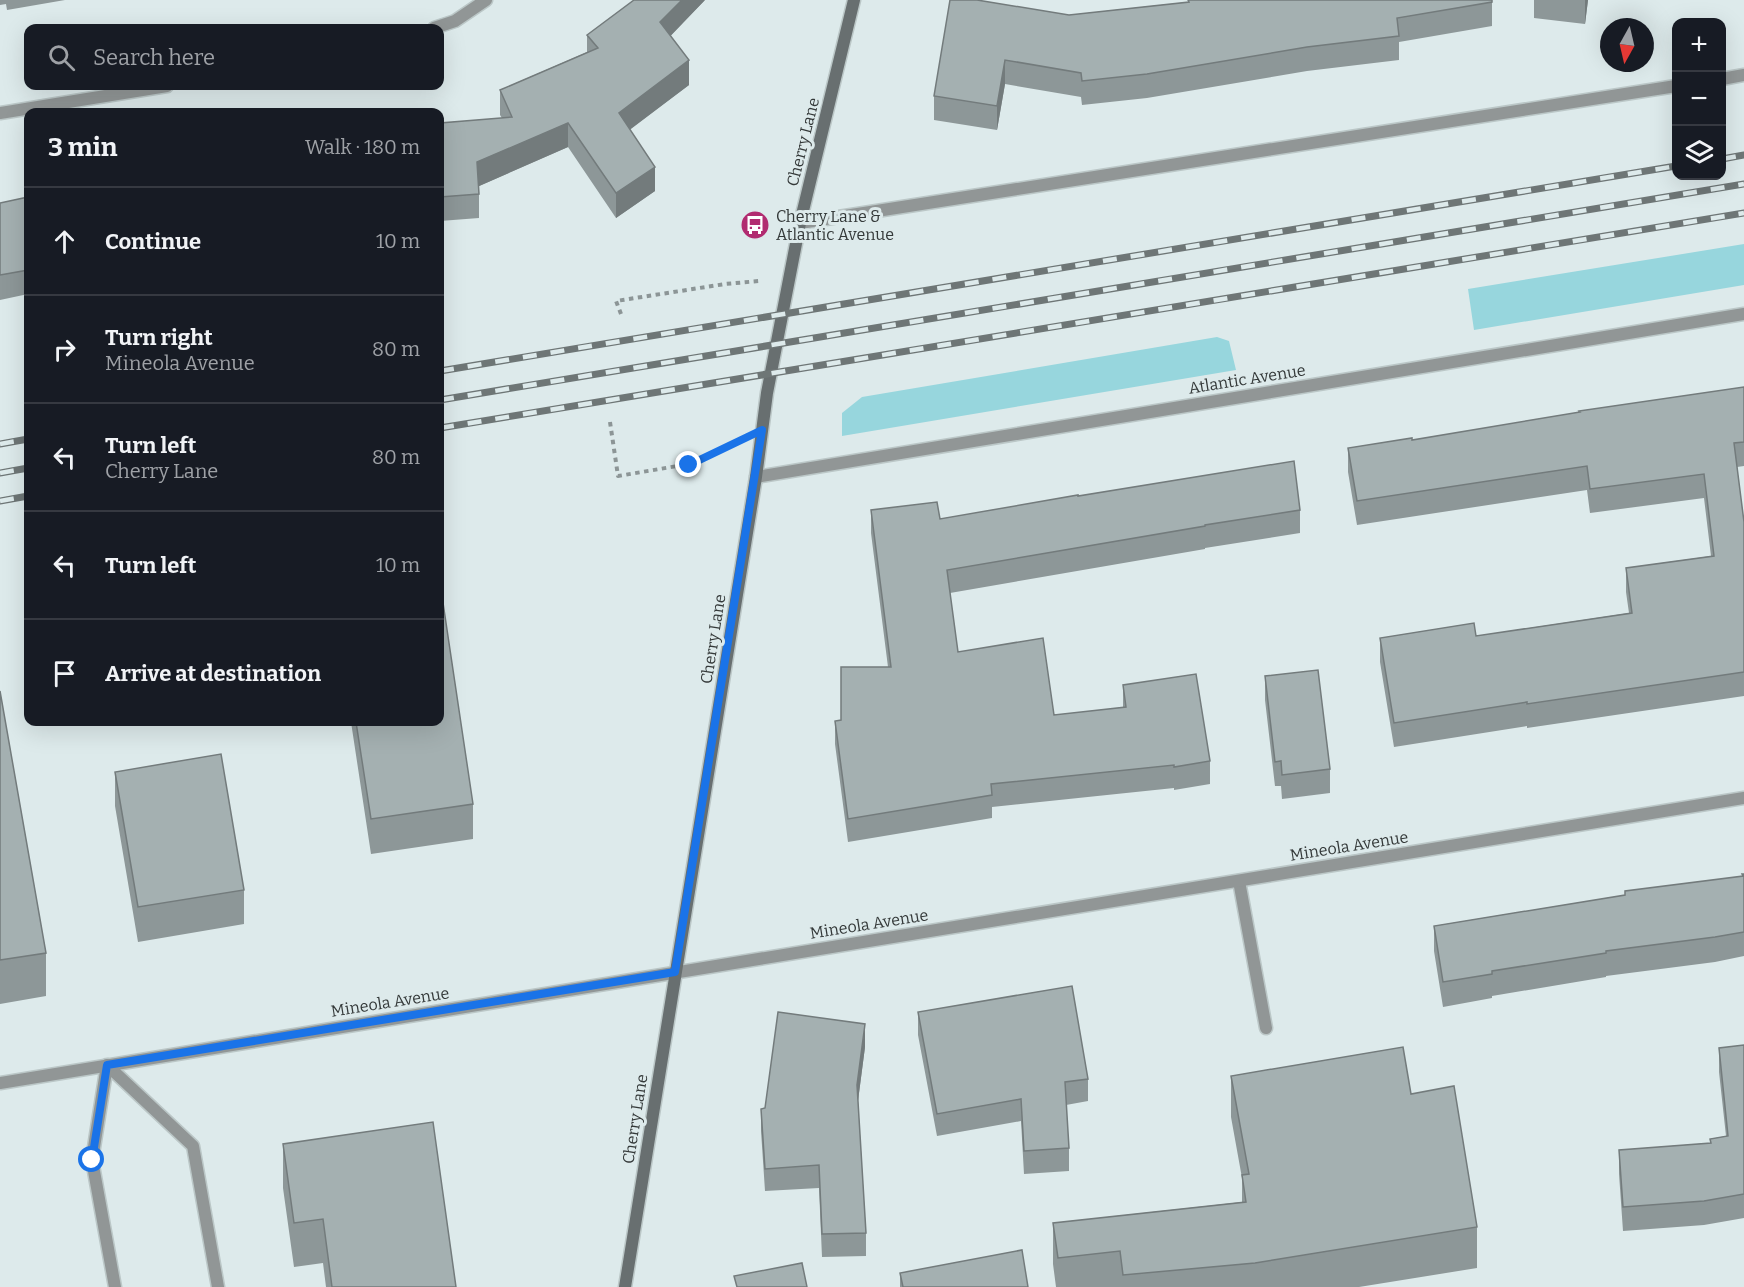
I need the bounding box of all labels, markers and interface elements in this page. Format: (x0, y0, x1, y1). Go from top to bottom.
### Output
north arrow (1600, 18, 1654, 72)
map controls (1672, 18, 1726, 180)
button: + (1672, 18, 1726, 72)
search box (24, 24, 444, 90)
icon: search (45, 41, 78, 74)
text: Search here (93, 44, 215, 71)
button: − (1672, 72, 1726, 126)
street label: Cherry Lane (783, 96, 823, 188)
button: layers (1672, 126, 1726, 180)
text: 3 min (48, 132, 117, 163)
text: Walk · 180 m (305, 135, 420, 159)
place label: Cherry Lane & Atlantic Avenue (776, 207, 894, 244)
bus stop icon: Cherry Lane & Atlantic Avenue (739, 209, 771, 241)
icon: ahead (48, 225, 81, 258)
text: Continue (105, 228, 201, 255)
text: 10 m (376, 229, 420, 253)
text: Turn right (105, 324, 213, 351)
icon: right (48, 333, 81, 366)
text: 80 m (372, 337, 420, 361)
text: Mineola Avenue (105, 351, 255, 375)
street label: Atlantic Avenue (1187, 360, 1307, 398)
text: Turn left (105, 432, 197, 459)
icon: left (48, 441, 81, 474)
text: 80 m (372, 445, 420, 469)
route end (675, 451, 701, 477)
text: Cherry Lane (105, 459, 218, 483)
icon: left (48, 549, 81, 582)
text: Turn left (105, 552, 197, 579)
text: 10 m (376, 553, 420, 577)
street label: Cherry Lane (697, 593, 729, 685)
icon: arrive (48, 657, 81, 690)
text: Arrive at destination (105, 660, 321, 687)
street label: Mineola Avenue (1288, 827, 1410, 865)
street label: Mineola Avenue (808, 905, 930, 943)
street label: Mineola Avenue (329, 983, 451, 1021)
street label: Cherry Lane (619, 1073, 651, 1165)
route start (78, 1146, 104, 1172)

